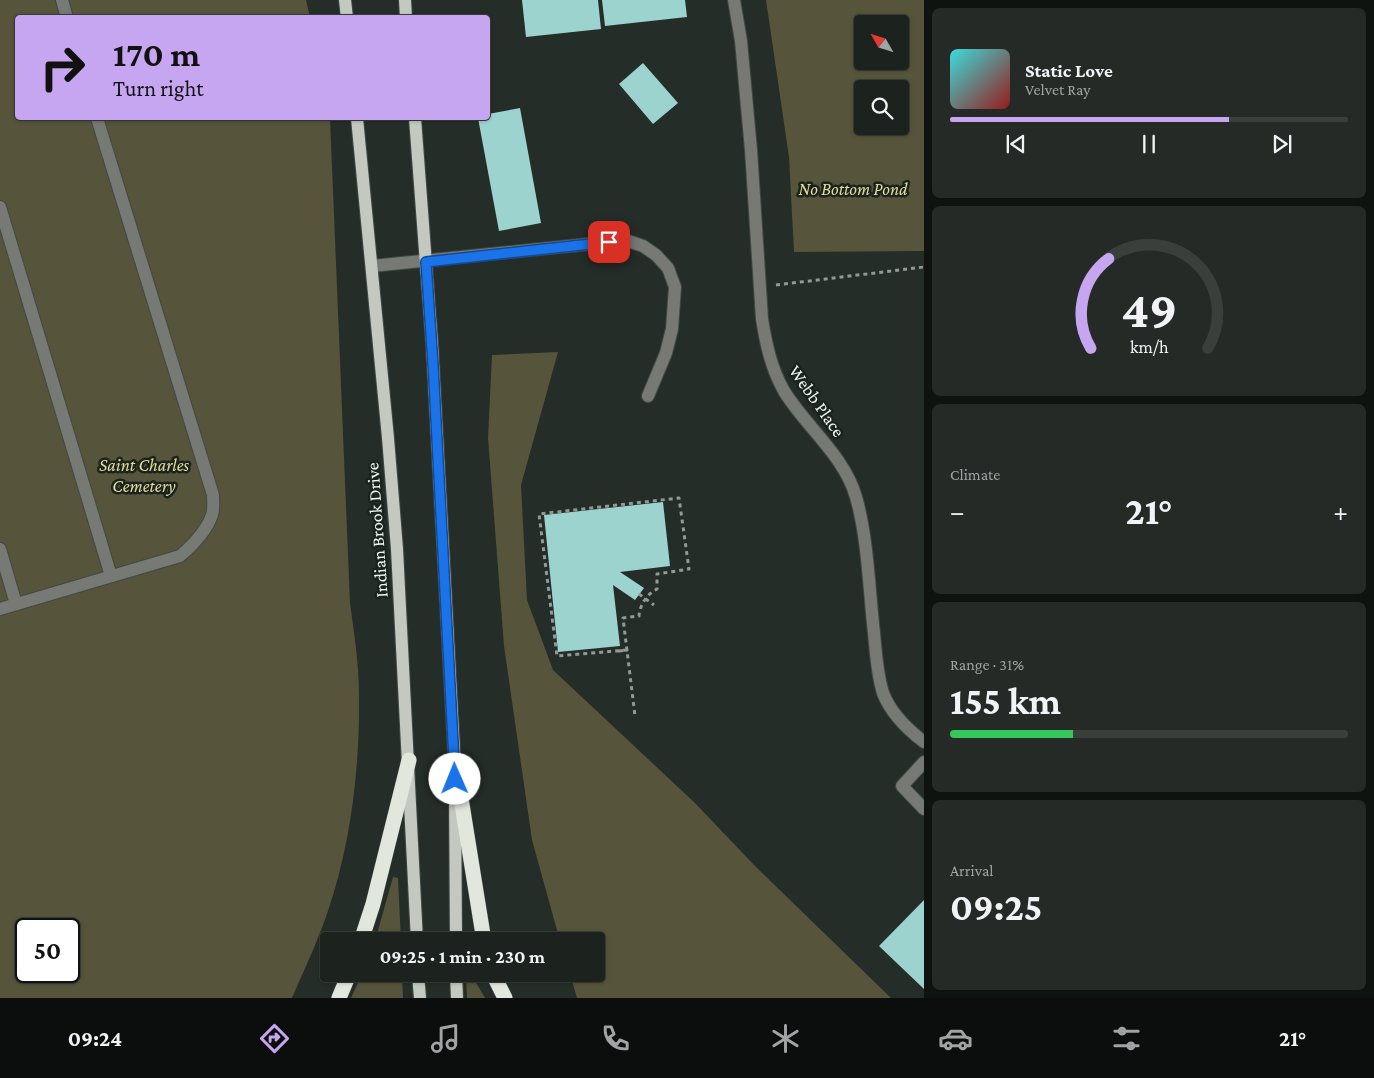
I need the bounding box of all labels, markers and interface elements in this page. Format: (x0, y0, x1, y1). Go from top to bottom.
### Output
north arrow (854, 15, 909, 70)
map controls (854, 15, 909, 135)
icon: right (30, 35, 95, 100)
text: 170 m (113, 35, 200, 74)
text: Static Love (1025, 60, 1113, 81)
text: Turn right (113, 76, 204, 101)
button: search (854, 80, 909, 135)
text: Velvet Ray (1025, 81, 1091, 98)
icon: previous (1002, 130, 1030, 158)
icon: pause (1135, 130, 1163, 158)
icon: next (1268, 130, 1296, 158)
park label: No Bottom Pond (798, 179, 908, 199)
pin (588, 221, 630, 263)
icon: arrive (595, 228, 623, 256)
text: 49 (1121, 280, 1177, 338)
text: km/h (1130, 337, 1169, 357)
street label: Webb Place (785, 361, 849, 441)
park label: Saint Charles Cemetery (99, 455, 190, 496)
street label: Indian Brook Drive (362, 462, 392, 598)
text: Climate (950, 466, 1000, 483)
text: 21° (1125, 490, 1173, 532)
text: − (950, 496, 965, 527)
text: + (1333, 496, 1348, 527)
text: Range · 31% (950, 656, 1024, 673)
text: 155 km (950, 680, 1061, 722)
position arrow (428, 752, 480, 804)
text: Arrival (950, 862, 994, 879)
text: 09:25 (950, 886, 1042, 928)
speed limit sign: 50 (15, 918, 80, 983)
text: 09:25 · 1 min · 230 m (380, 946, 545, 967)
icon: directions (257, 1021, 292, 1056)
icon: music (428, 1021, 463, 1056)
icon: phone (598, 1021, 633, 1056)
icon: climate (768, 1021, 803, 1056)
icon: car (938, 1021, 973, 1056)
icon: filters (1109, 1021, 1144, 1056)
text: 09:24 (68, 1026, 122, 1051)
text: 21° (1279, 1026, 1306, 1051)

